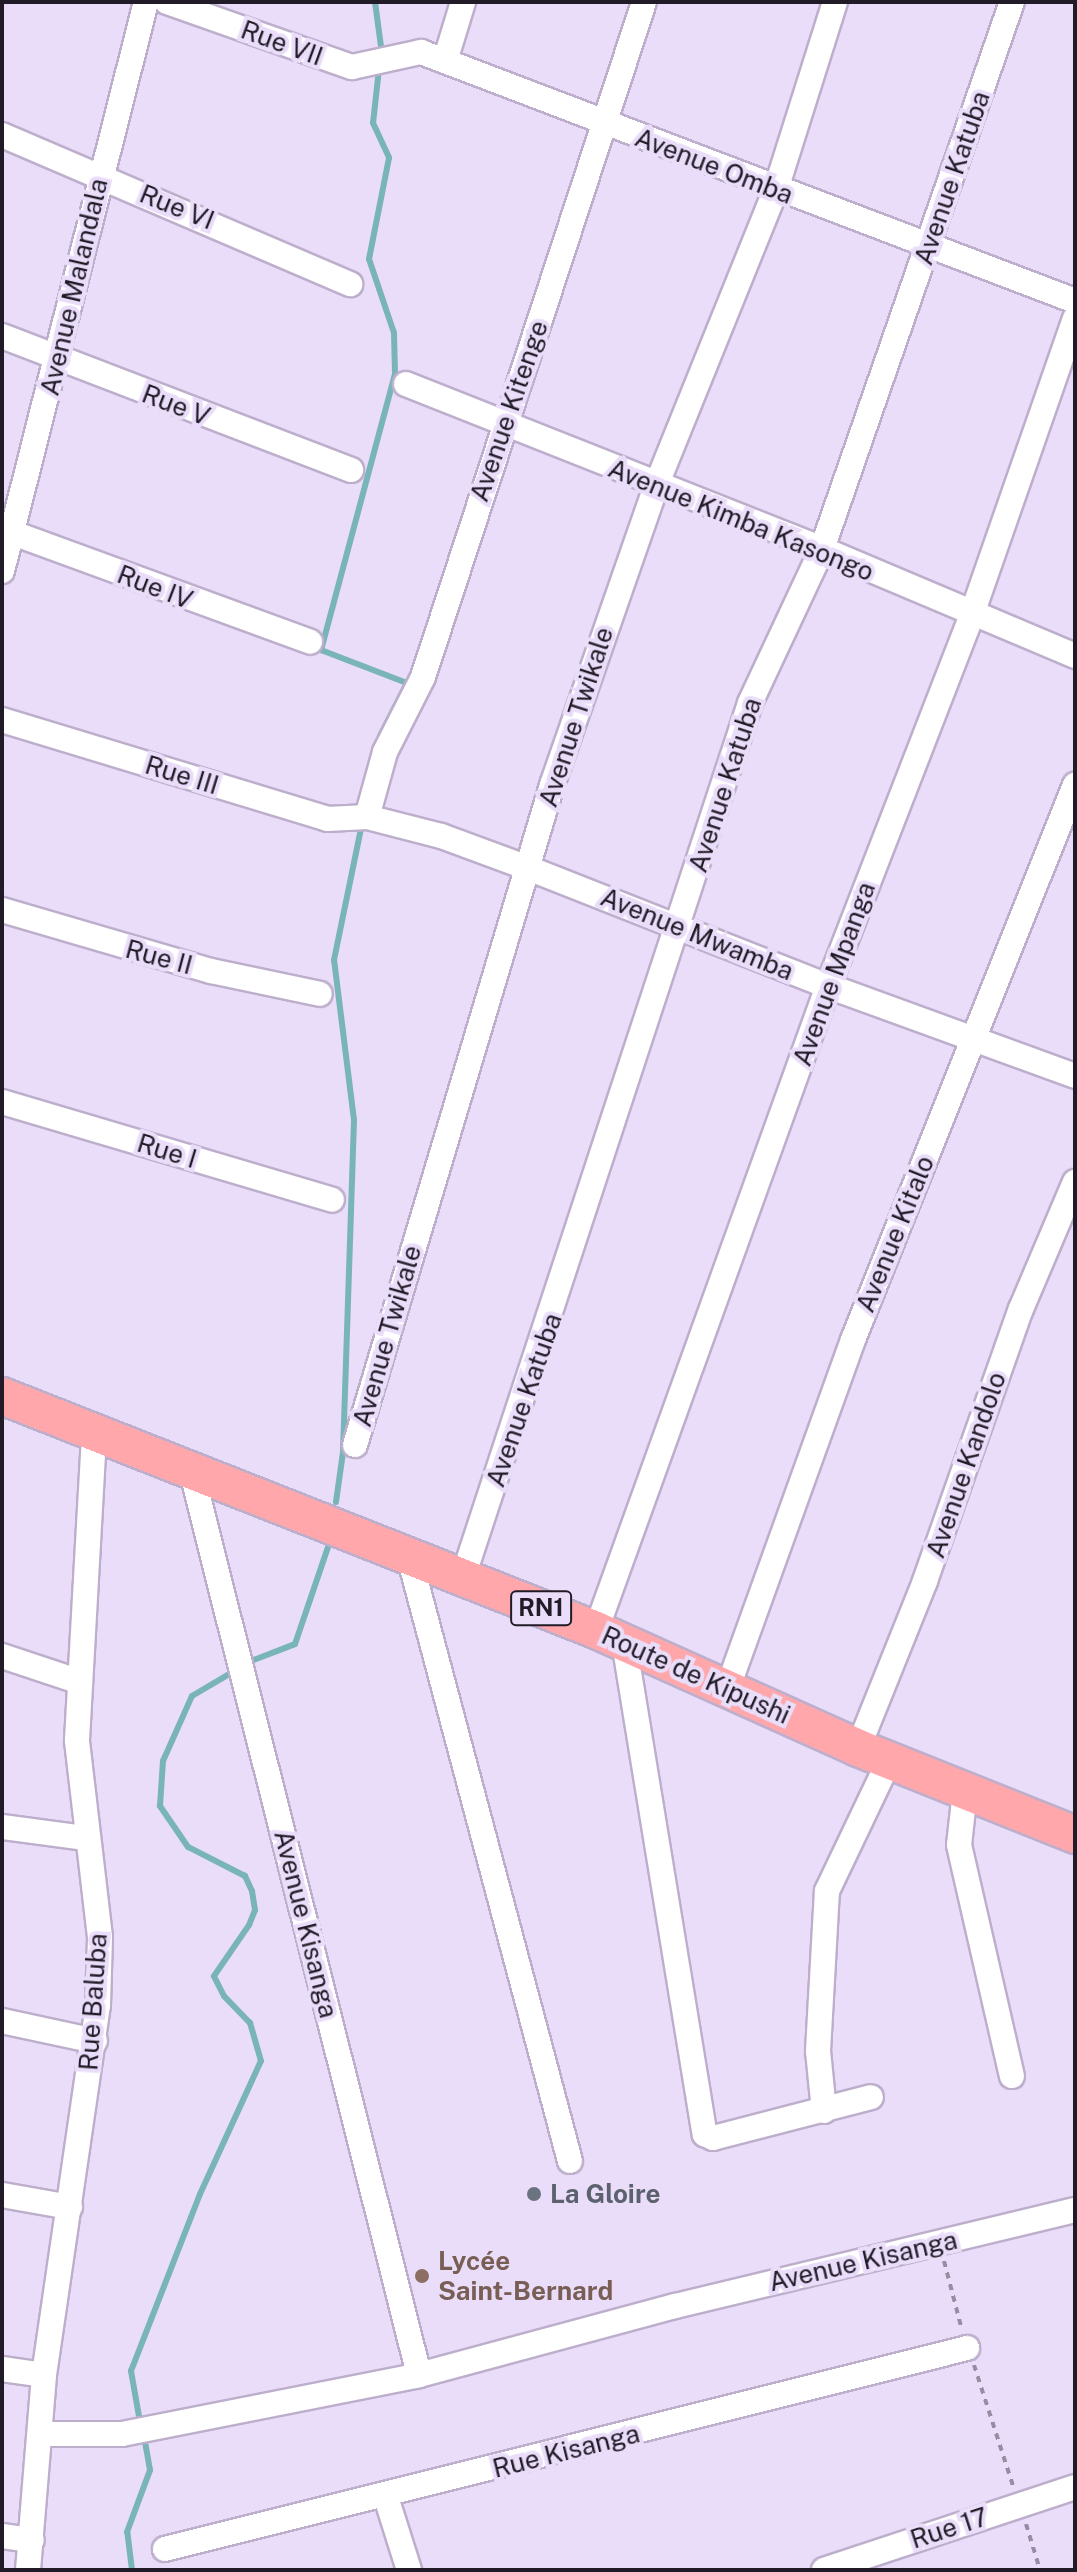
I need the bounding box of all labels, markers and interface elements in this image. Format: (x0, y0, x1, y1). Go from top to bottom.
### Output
street label: Rue VII (236, 14, 328, 72)
street label: Avenue Katuba (908, 87, 996, 269)
street label: Avenue Omba (631, 122, 797, 210)
street label: Avenue Malandala (34, 175, 114, 399)
street label: Rue VI (135, 178, 219, 236)
street label: Avenue Kitenge (463, 316, 555, 506)
street label: Rue V (137, 378, 215, 432)
street label: Avenue Kimba Kasongo (604, 452, 878, 588)
street label: Rue IV (113, 558, 197, 616)
street label: Avenue Twikale (532, 623, 620, 811)
street label: Avenue Katuba (682, 694, 768, 876)
street label: Rue III (141, 749, 223, 801)
street label: Avenue Mpanga (786, 878, 882, 1070)
street label: Avenue Mwamba (596, 881, 798, 987)
street label: Rue II (122, 933, 196, 981)
street label: Rue I (133, 1127, 201, 1175)
street label: Avenue Kitalo (849, 1151, 941, 1317)
street label: Avenue Twikale (346, 1242, 428, 1430)
street label: Avenue Katuba (480, 1309, 568, 1491)
street label: Avenue Kandolo (920, 1368, 1012, 1562)
road number: RN1 (509, 1588, 573, 1628)
street label: Route de Kipushi (597, 1619, 795, 1731)
street label: Avenue Kisanga (268, 1827, 344, 2021)
street label: Rue Baluba (73, 1932, 113, 2072)
place label: La Gloire (550, 2178, 661, 2210)
marker: La Gloire (525, 2185, 543, 2203)
street label: Avenue Kisanga (766, 2224, 960, 2298)
place label: Lycée Saint-Bernard (438, 2245, 613, 2306)
marker: Lycée Saint-Bernard (413, 2267, 431, 2285)
street label: Rue Kisanga (489, 2418, 643, 2484)
street label: Rue 17 (906, 2501, 992, 2555)

